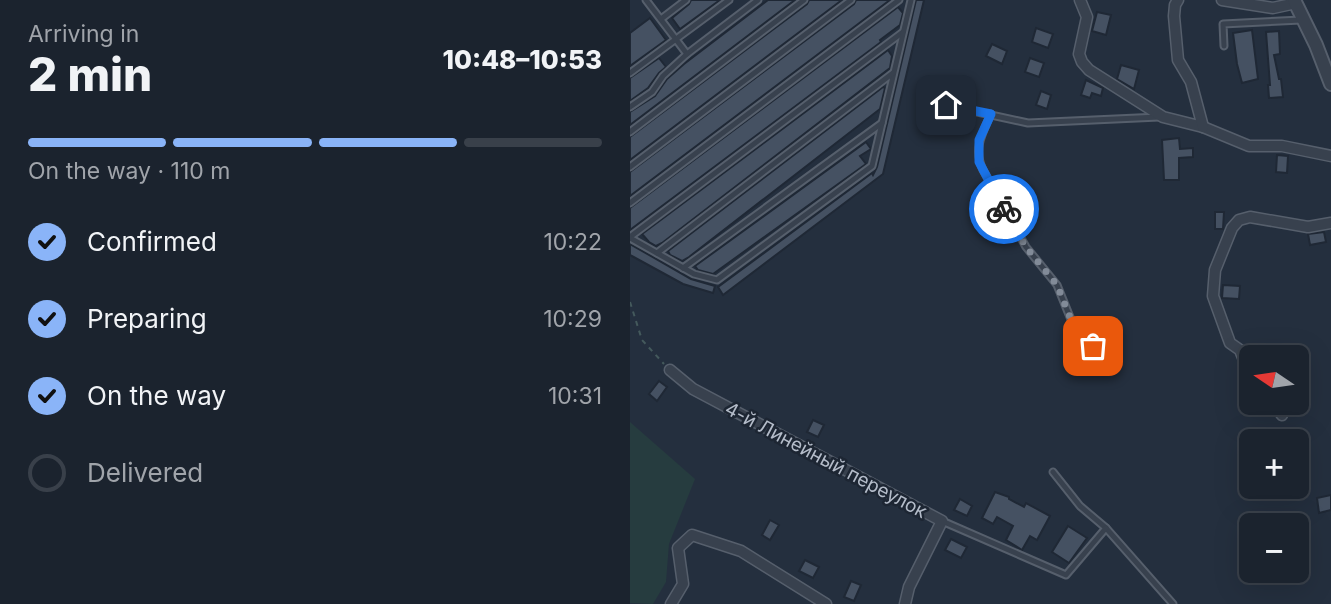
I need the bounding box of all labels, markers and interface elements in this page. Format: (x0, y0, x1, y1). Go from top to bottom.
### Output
text: Arriving in (28, 20, 139, 48)
text: 10:48–10:53 (443, 44, 602, 75)
text: 2 min (28, 46, 152, 102)
pin (916, 75, 976, 135)
icon: home (927, 86, 965, 124)
text: On the way · 110 m (28, 157, 230, 185)
courier (969, 174, 1039, 244)
icon: bike (985, 190, 1023, 228)
icon: check (28, 223, 66, 261)
text: Confirmed (87, 226, 217, 257)
text: 10:22 (543, 228, 602, 256)
icon: check (28, 300, 66, 338)
text: Preparing (87, 303, 207, 334)
text: 10:29 (543, 305, 602, 333)
pin (1063, 316, 1123, 376)
icon: bag (1074, 327, 1112, 365)
north arrow (1239, 345, 1309, 415)
map controls (1239, 345, 1309, 583)
icon: check (28, 377, 66, 415)
text: On the way (87, 380, 226, 411)
text: 10:31 (548, 382, 602, 410)
street label: 4-й Линейный переулок (721, 397, 932, 523)
button: + (1239, 429, 1309, 499)
text: Delivered (87, 457, 203, 488)
button: − (1239, 513, 1309, 583)

